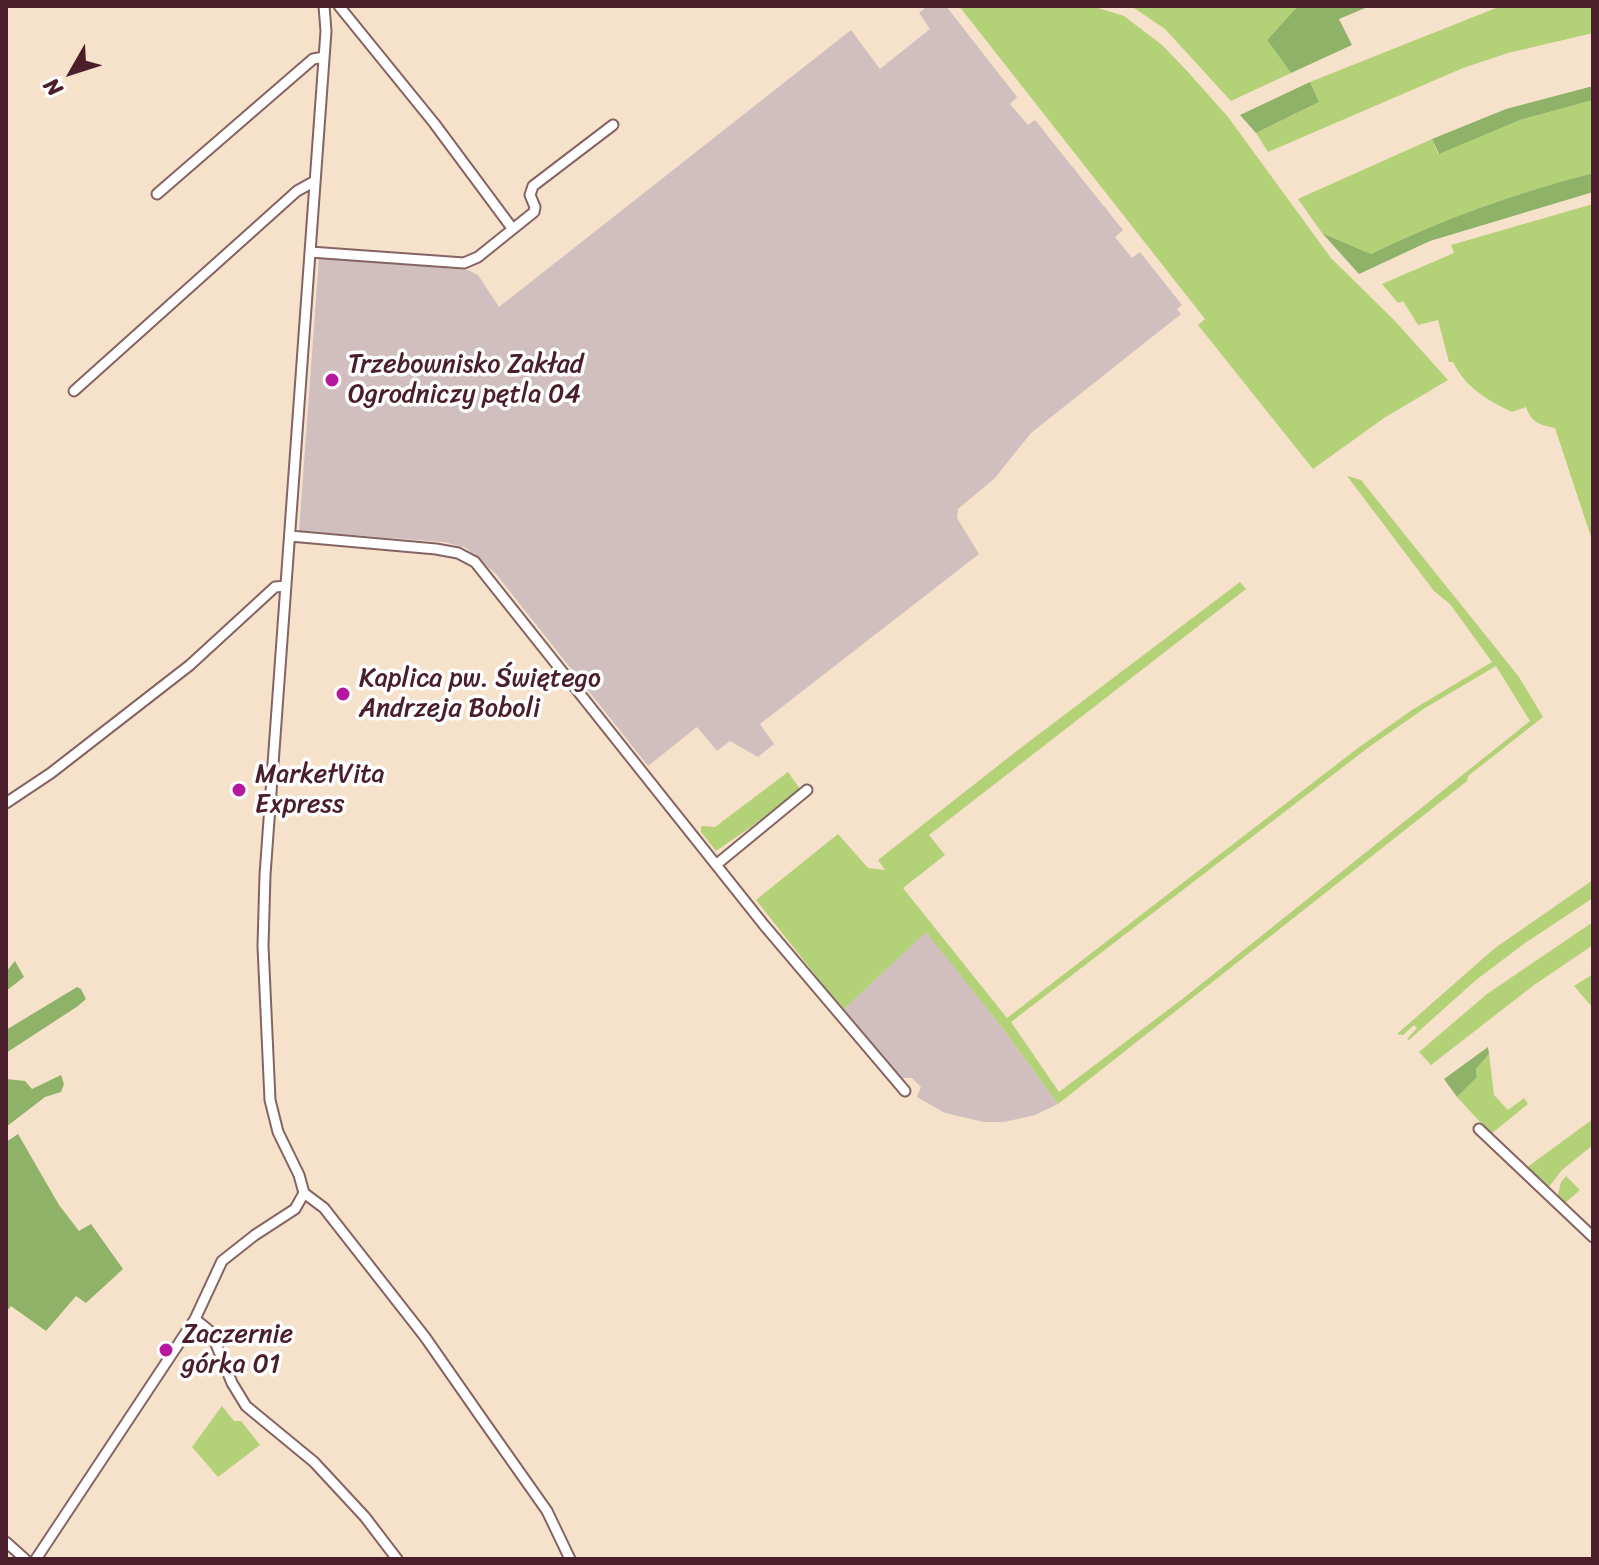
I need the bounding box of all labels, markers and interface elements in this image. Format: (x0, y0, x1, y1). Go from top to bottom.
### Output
north arrow (32, 32, 112, 112)
text: N (33, 69, 73, 106)
place label: Trzebownisko Zakład Ogrodniczy pętla 04 (348, 349, 583, 410)
marker: Trzebownisko Zakład Ogrodniczy pętla 04 (323, 371, 341, 389)
place label: Kaplica pw. Świętego Andrzeja Boboli (359, 663, 601, 724)
marker: Kaplica pw. Świętego Andrzeja Boboli (334, 685, 352, 703)
place label: MarketVita Express (255, 759, 385, 820)
marker: MarketVita Express (230, 781, 248, 799)
place label: Zaczernie górka 01 (182, 1319, 293, 1380)
marker: Zaczernie górka 01 (157, 1341, 175, 1359)

